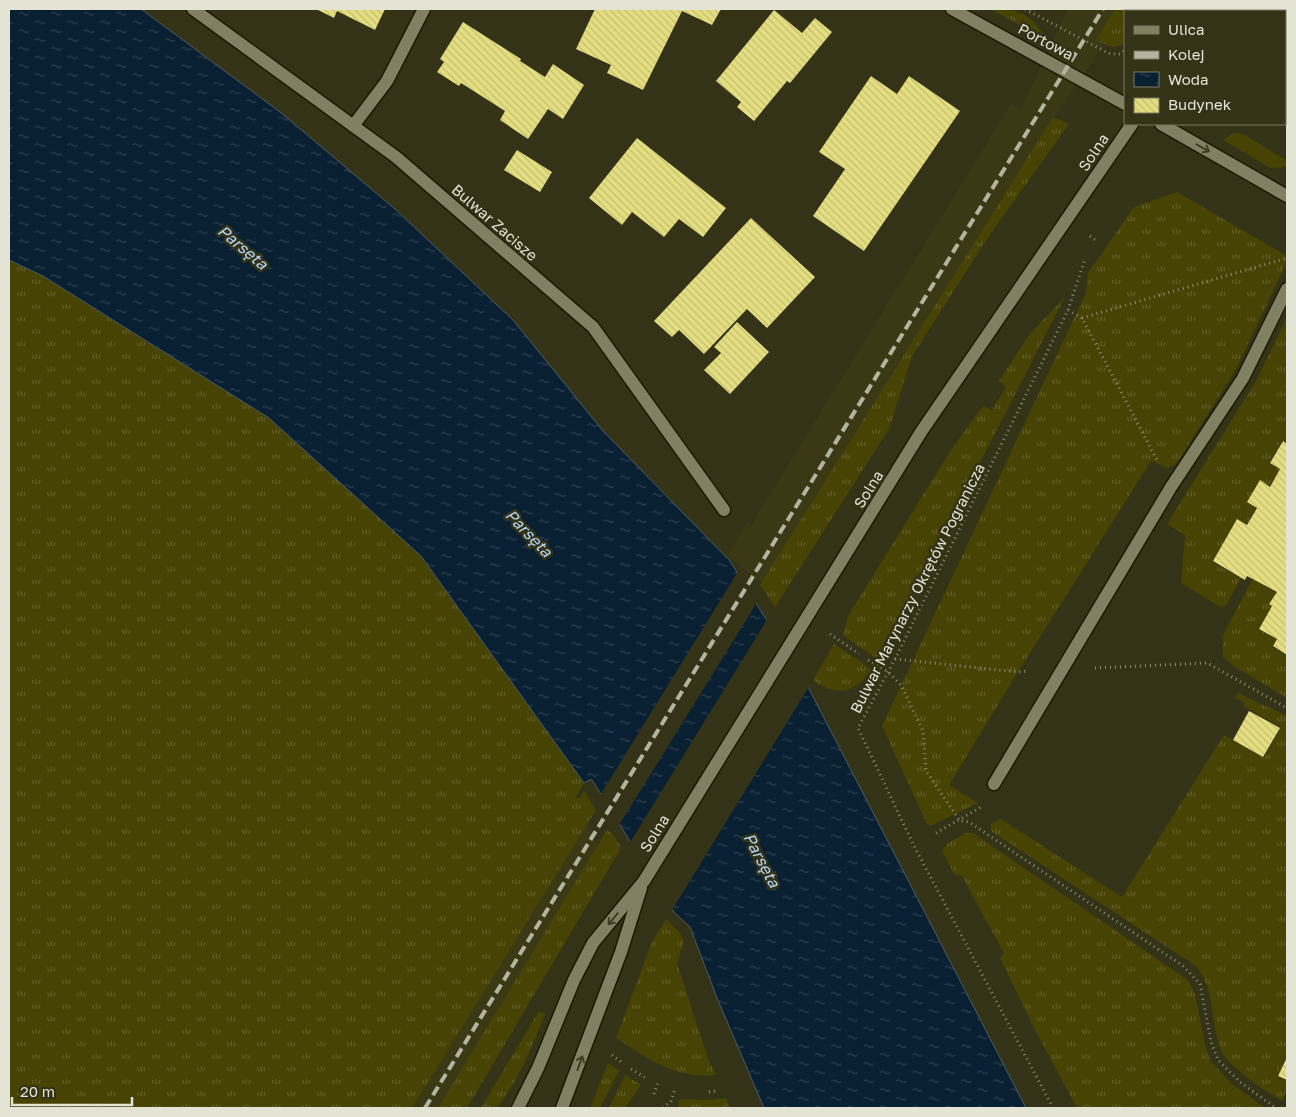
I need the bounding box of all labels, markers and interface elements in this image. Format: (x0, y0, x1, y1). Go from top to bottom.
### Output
legend (1124, 10, 1286, 125)
street label: Portowa (1015, 19, 1077, 63)
text: Ulica (1168, 20, 1204, 38)
text: Kolej (1168, 45, 1204, 63)
text: Woda (1168, 70, 1209, 88)
text: Budynek (1168, 95, 1232, 113)
street label: Solna (1074, 130, 1112, 174)
one-way arrow (1195, 143, 1210, 153)
street label: Bulwar Zacisze (448, 180, 542, 264)
water label: Parsęta (214, 220, 273, 274)
street label: Bulwar Marynarzy Okrętów Pogranicza (846, 460, 988, 716)
street label: Solna (849, 467, 887, 511)
water label: Parsęta (501, 505, 557, 562)
street label: Solna (635, 811, 673, 855)
water label: Parsęta (739, 829, 785, 891)
one-way arrow (607, 912, 618, 925)
one-way arrow (576, 1056, 585, 1071)
scale bar (12, 1074, 132, 1106)
text: 20 m (20, 1082, 55, 1100)

